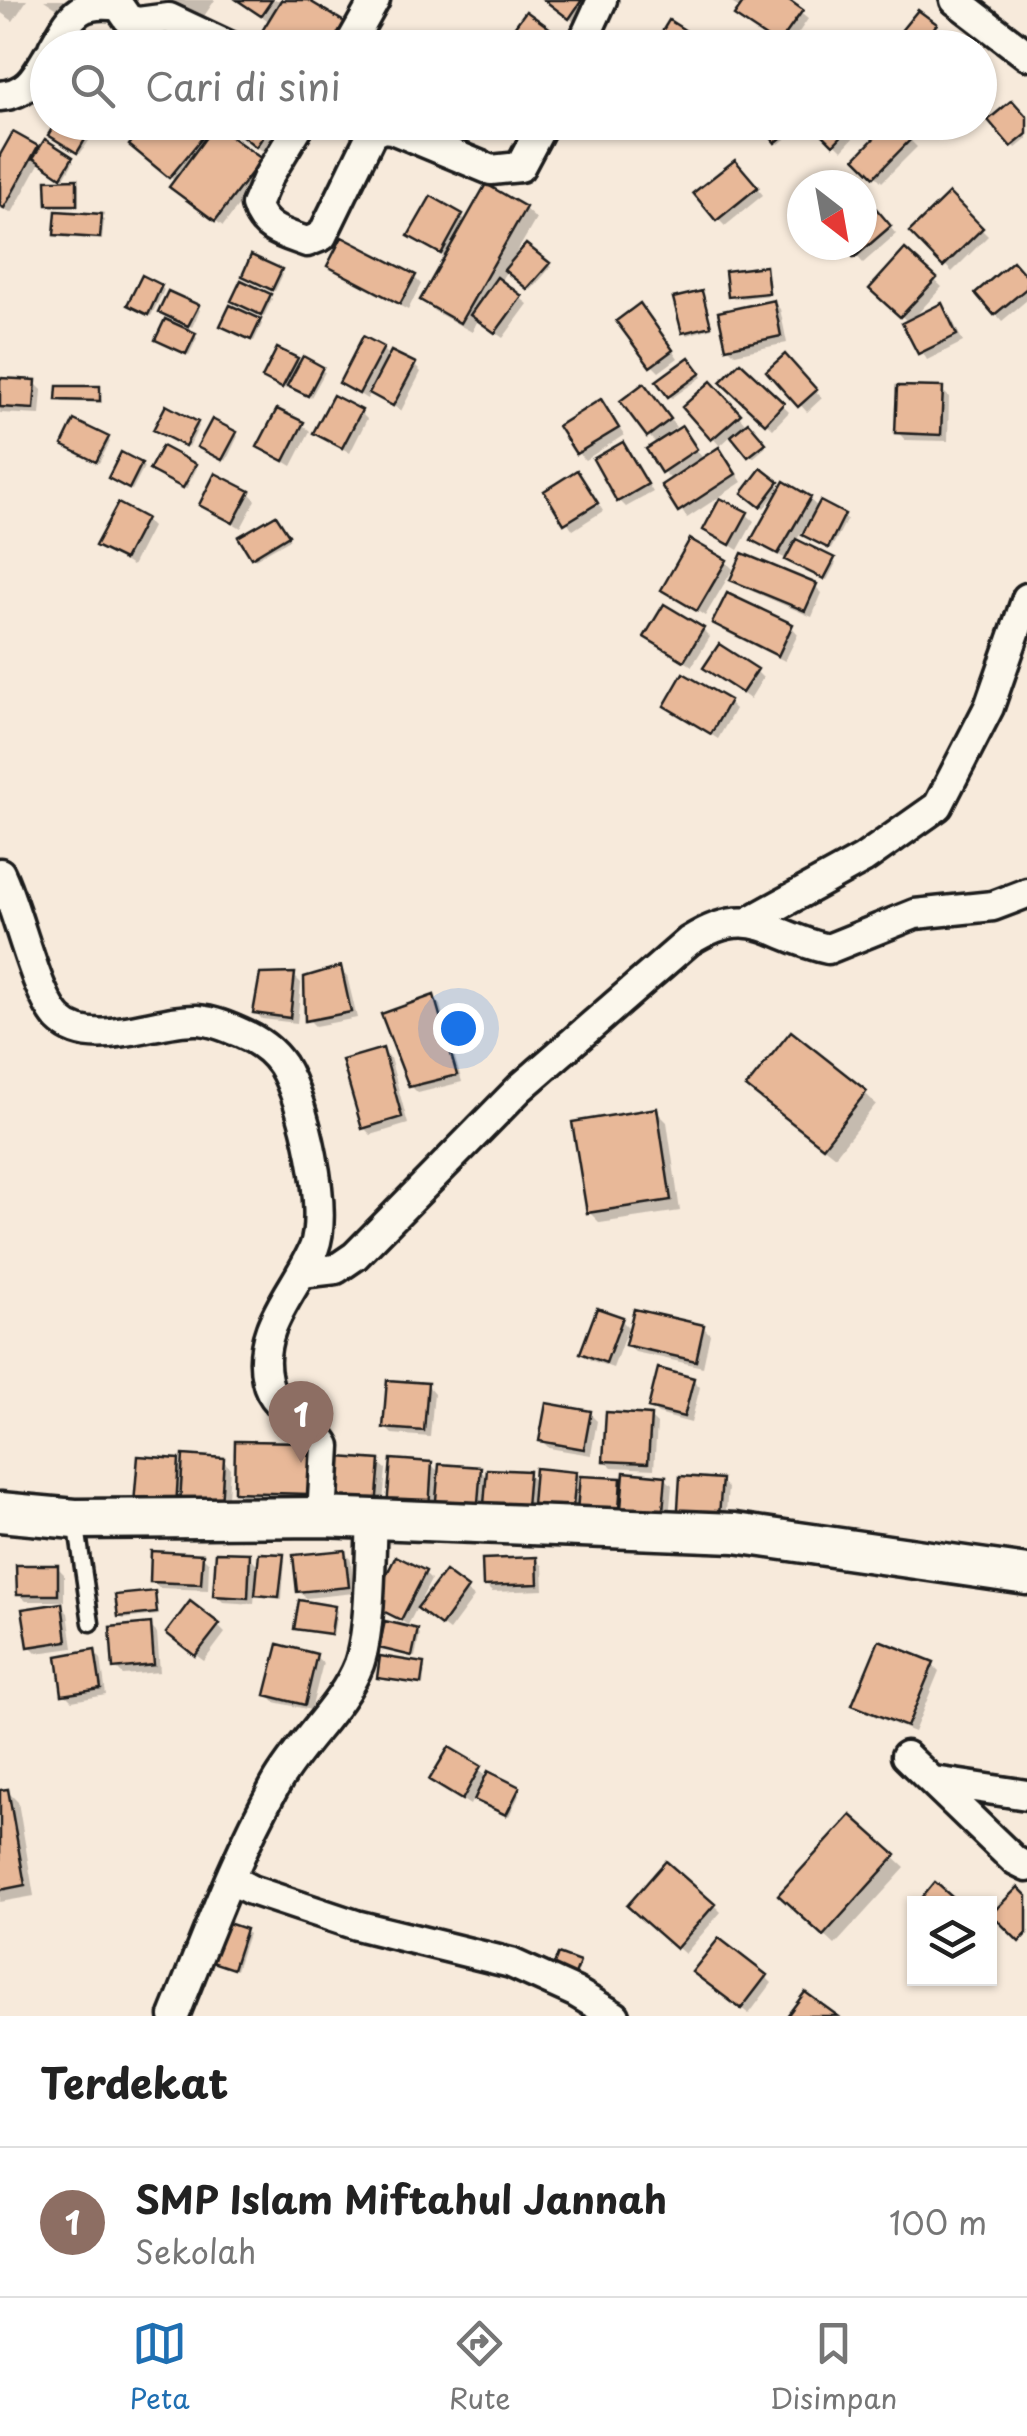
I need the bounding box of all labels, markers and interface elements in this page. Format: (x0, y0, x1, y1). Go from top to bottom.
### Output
search box (30, 30, 997, 140)
text: Cari di sini (145, 57, 341, 114)
icon: search (65, 58, 120, 113)
north arrow (787, 170, 877, 260)
your location (433, 1003, 484, 1054)
pin: 1 (268, 1380, 334, 1463)
map controls (907, 1896, 997, 1986)
button: layers (907, 1896, 997, 1986)
text: Terdekat (40, 2050, 228, 2113)
text: SMP Islam Miftahul Jannah (135, 2170, 667, 2227)
text: 1 (65, 2198, 80, 2246)
text: 100 m (889, 2198, 987, 2246)
text: Sekolah (135, 2227, 256, 2275)
tab: Peta (130, 2316, 190, 2419)
tab: Rute (449, 2316, 511, 2419)
tab: Disimpan (770, 2316, 897, 2419)

